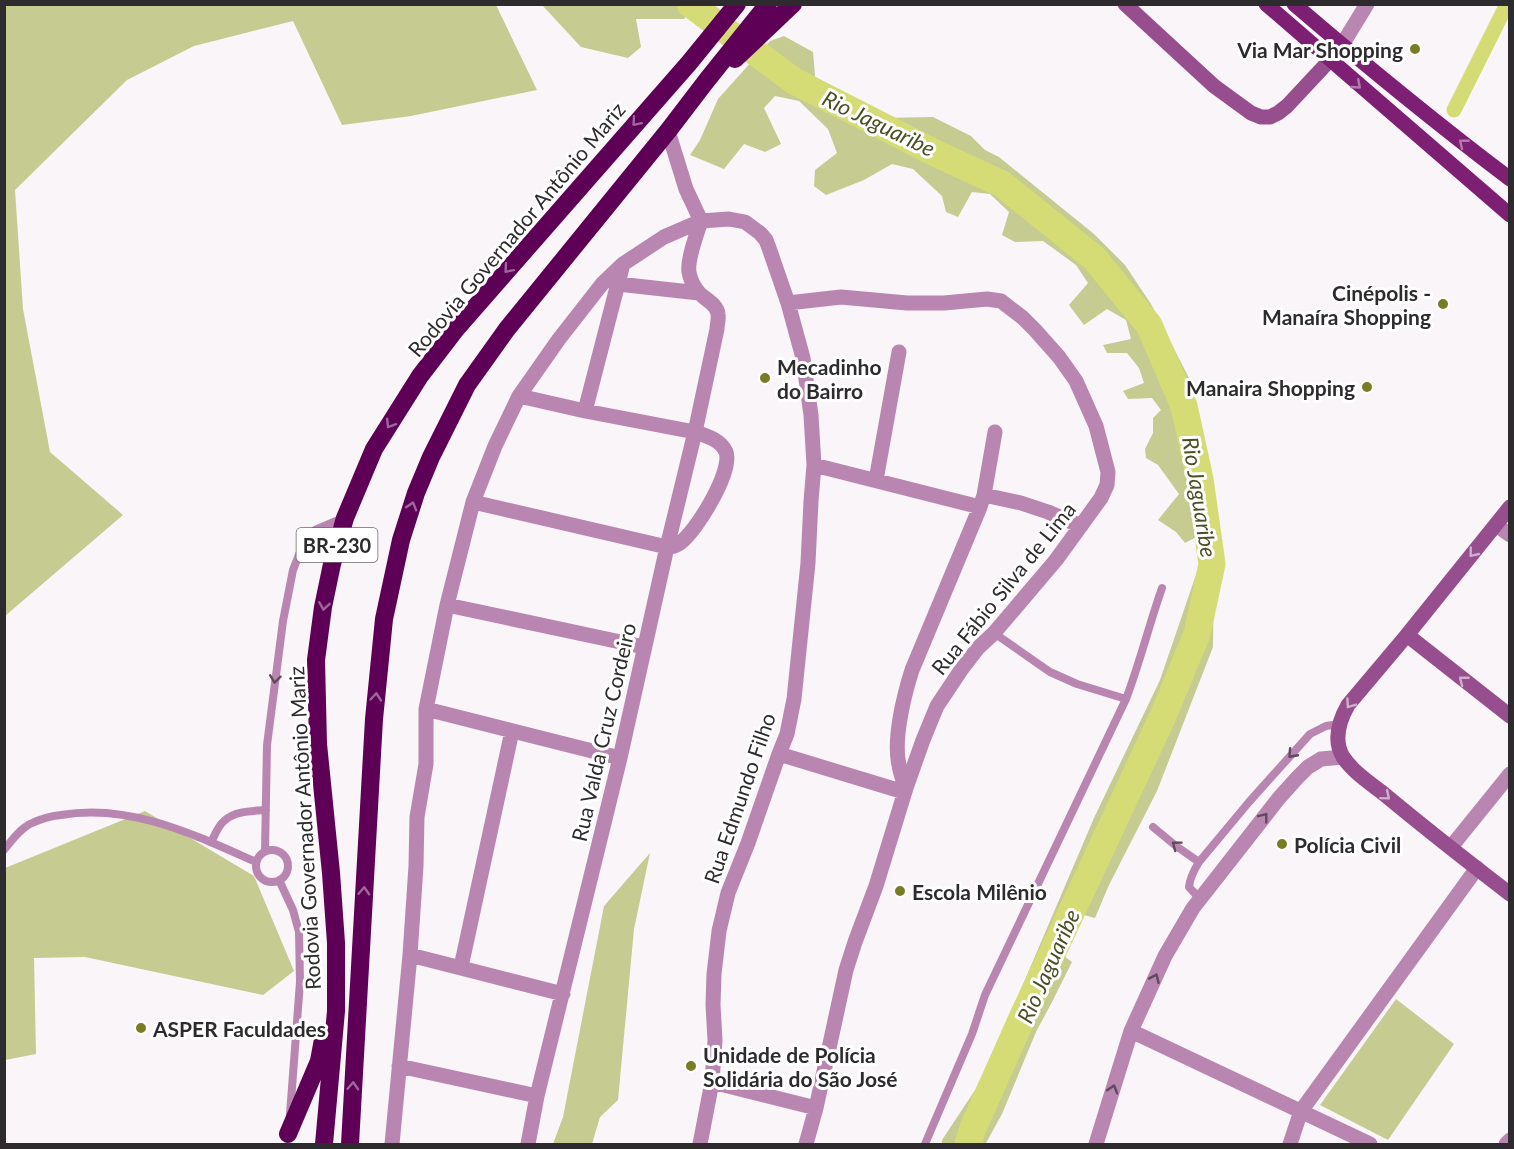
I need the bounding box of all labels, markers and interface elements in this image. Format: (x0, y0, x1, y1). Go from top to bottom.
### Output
place label: Via Mar Shopping (1236, 37, 1403, 62)
marker: Via Mar Shopping (1408, 42, 1422, 56)
one-way arrow (1351, 77, 1362, 88)
water label: Rio Jaguaribe (818, 84, 940, 162)
street label: Rodovia Governador Antônio Mariz (402, 97, 630, 361)
one-way arrow (632, 115, 643, 126)
one-way arrow (1459, 140, 1470, 151)
one-way arrow (504, 263, 515, 273)
place label: Cinépolis - Manaíra Shopping (1262, 280, 1431, 329)
marker: Cinépolis - Manaíra Shopping (1436, 297, 1450, 311)
place label: Mecadinho do Bairro (777, 354, 882, 403)
marker: Mecadinho do Bairro (758, 371, 772, 385)
place label: Manaira Shopping (1186, 375, 1355, 400)
marker: Manaira Shopping (1360, 380, 1374, 394)
one-way arrow (386, 418, 398, 428)
water label: Rio Jaguaribe (1177, 435, 1223, 559)
street label: Rua Fábio Silva de Lima (926, 497, 1080, 679)
one-way arrow (405, 501, 417, 512)
road number: BR-230 (296, 528, 378, 562)
one-way arrow (1470, 546, 1481, 557)
one-way arrow (318, 601, 331, 611)
street label: Rua Valda Cruz Cordeiro (566, 620, 640, 844)
street label: Rodovia Governador Antônio Mariz (283, 665, 325, 991)
one-way arrow (269, 675, 282, 684)
one-way arrow (1459, 676, 1470, 687)
one-way arrow (369, 692, 382, 701)
one-way arrow (1346, 698, 1357, 709)
street label: Rua Edmundo Filho (698, 709, 780, 887)
one-way arrow (1288, 747, 1299, 758)
one-way arrow (1379, 789, 1390, 800)
one-way arrow (1257, 813, 1268, 824)
place label: Polícia Civil (1294, 832, 1401, 857)
marker: Polícia Civil (1275, 837, 1289, 851)
one-way arrow (1172, 842, 1183, 853)
place label: Escola Milênio (912, 879, 1047, 904)
marker: Escola Milênio (893, 884, 907, 898)
one-way arrow (358, 887, 371, 896)
water label: Rio Jaguaribe (1011, 905, 1085, 1027)
one-way arrow (1147, 973, 1159, 984)
place label: ASPER Faculdades (152, 1016, 326, 1041)
marker: ASPER Faculdades (134, 1021, 148, 1035)
place label: Unidade de Polícia Solidária do São José (703, 1042, 897, 1091)
marker: Unidade de Polícia Solidária do São José (684, 1059, 698, 1073)
one-way arrow (347, 1082, 360, 1091)
one-way arrow (1106, 1084, 1118, 1094)

